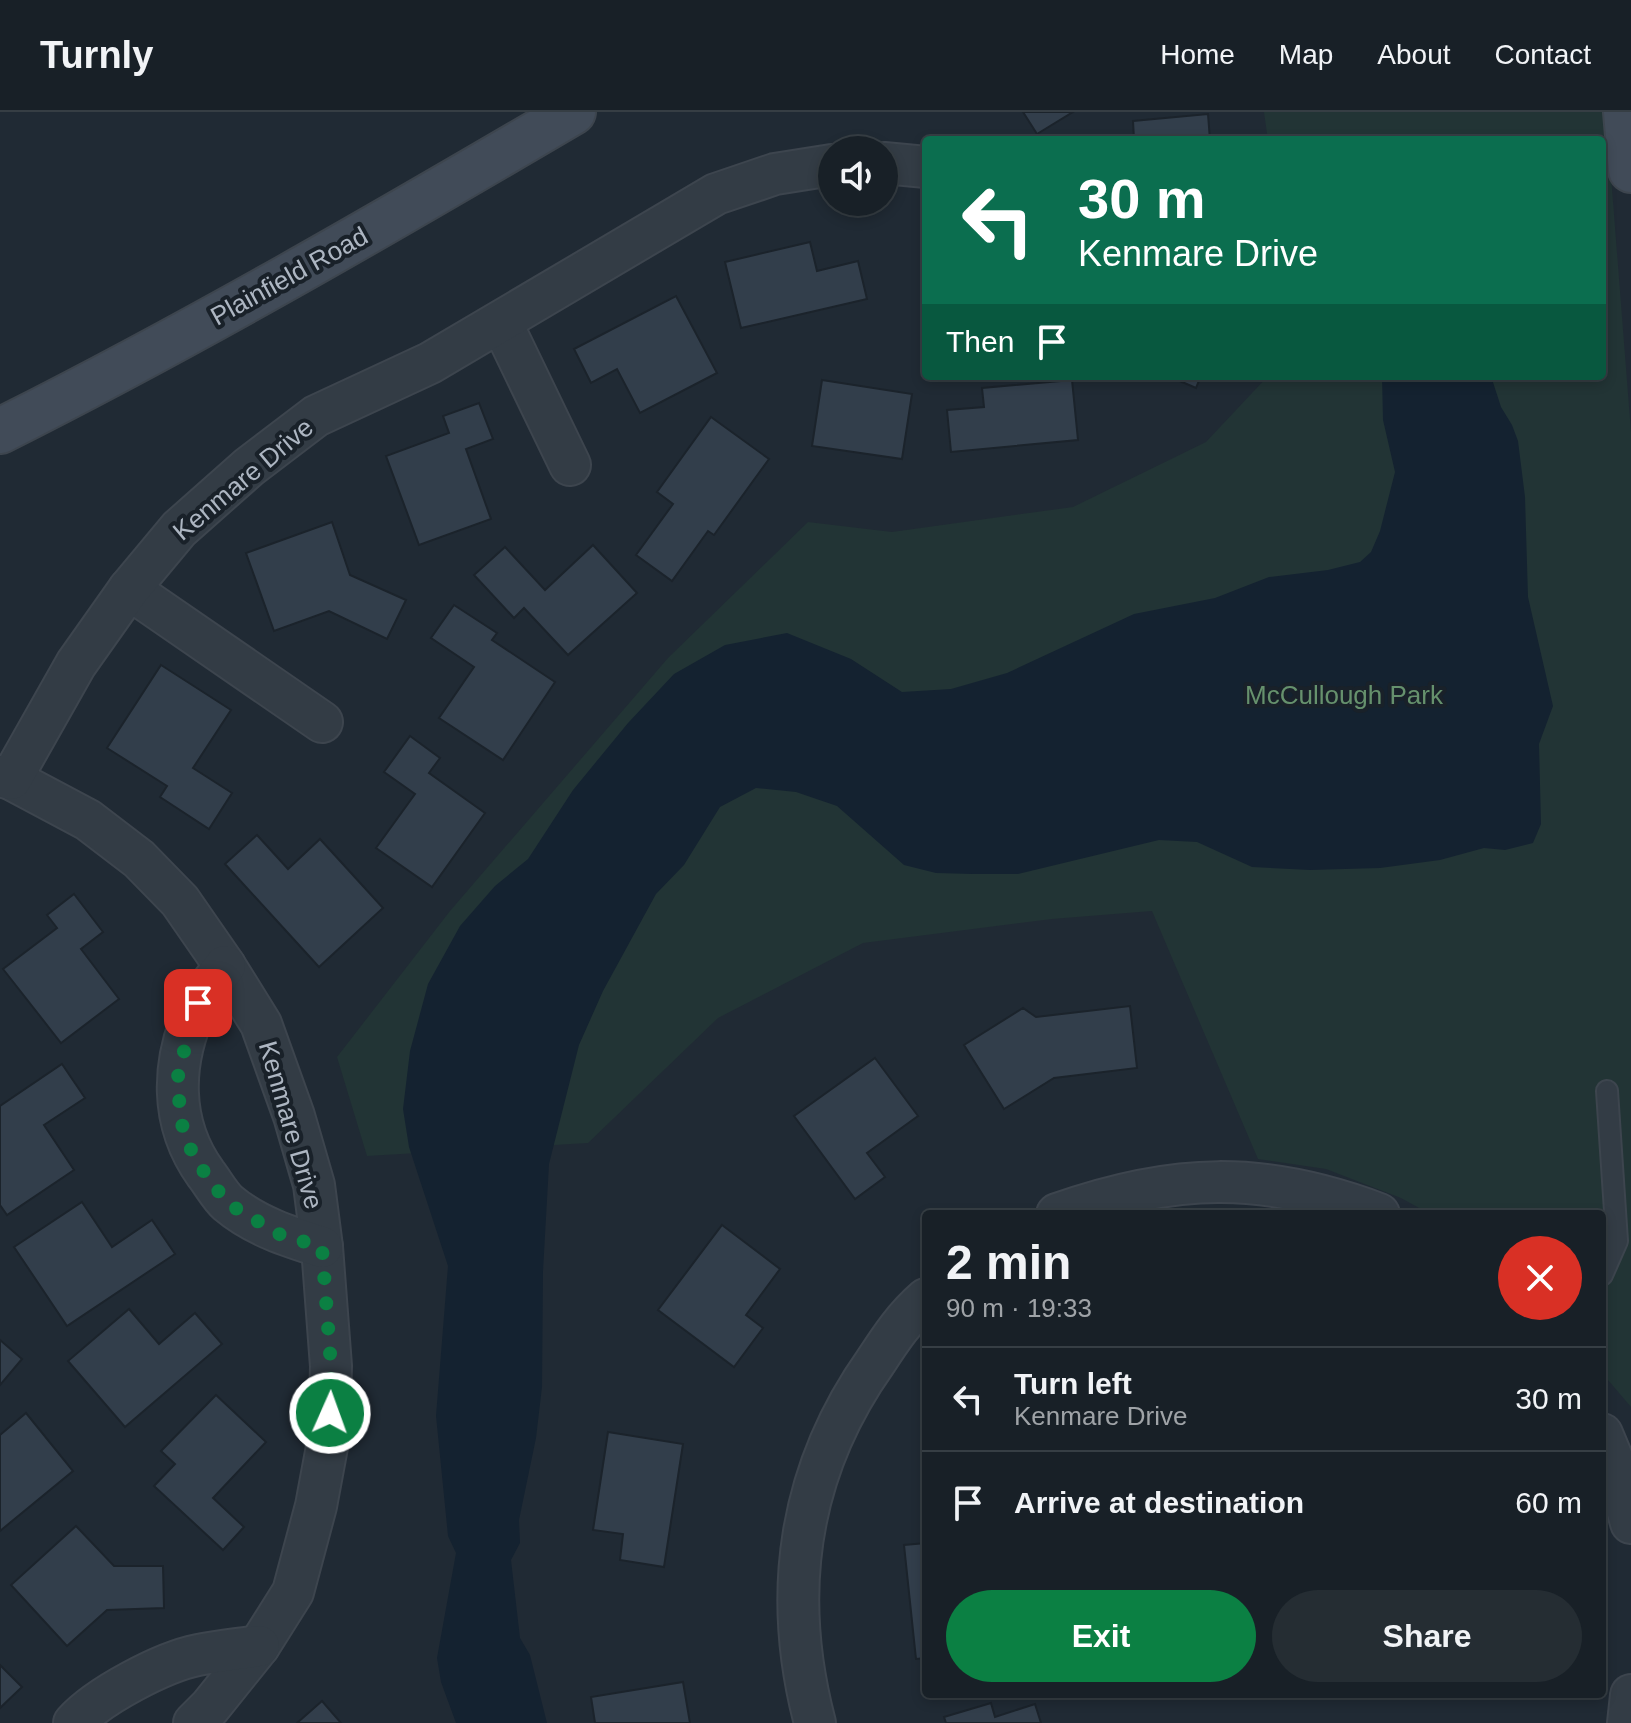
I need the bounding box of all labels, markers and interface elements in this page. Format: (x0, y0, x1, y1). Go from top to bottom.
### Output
text: Turnly (40, 34, 153, 76)
text: Home (1160, 39, 1235, 70)
text: Map (1279, 39, 1333, 70)
text: About (1377, 39, 1451, 70)
text: Contact (1495, 39, 1591, 70)
map controls (818, 136, 898, 216)
button: sound (818, 136, 898, 216)
text: 30 m (1078, 167, 1206, 230)
icon: left (946, 168, 1050, 272)
street label: Plainfield Road (205, 220, 373, 332)
text: Kenmare Drive (1078, 233, 1318, 274)
icon: arrive (1030, 320, 1074, 364)
text: Then (946, 325, 1014, 358)
street label: Kenmare Drive (167, 412, 319, 546)
park label: McCullough Park (1245, 680, 1444, 710)
pin (164, 969, 232, 1037)
icon: arrive (176, 981, 220, 1025)
street label: Kenmare Drive (253, 1038, 329, 1212)
text: 2 min (946, 1236, 1071, 1289)
button: close (1498, 1236, 1582, 1320)
text: 90 m · 19:33 (946, 1293, 1092, 1323)
text: Turn left (1014, 1367, 1132, 1400)
position arrow (288, 1371, 372, 1455)
icon: left (946, 1377, 990, 1421)
text: 30 m (1515, 1382, 1582, 1415)
text: Kenmare Drive (1014, 1401, 1187, 1431)
icon: arrive (946, 1481, 990, 1525)
text: Arrive at destination (1014, 1486, 1304, 1519)
text: 60 m (1515, 1486, 1582, 1519)
button: Exit (946, 1590, 1256, 1682)
button: Share (1272, 1590, 1582, 1682)

